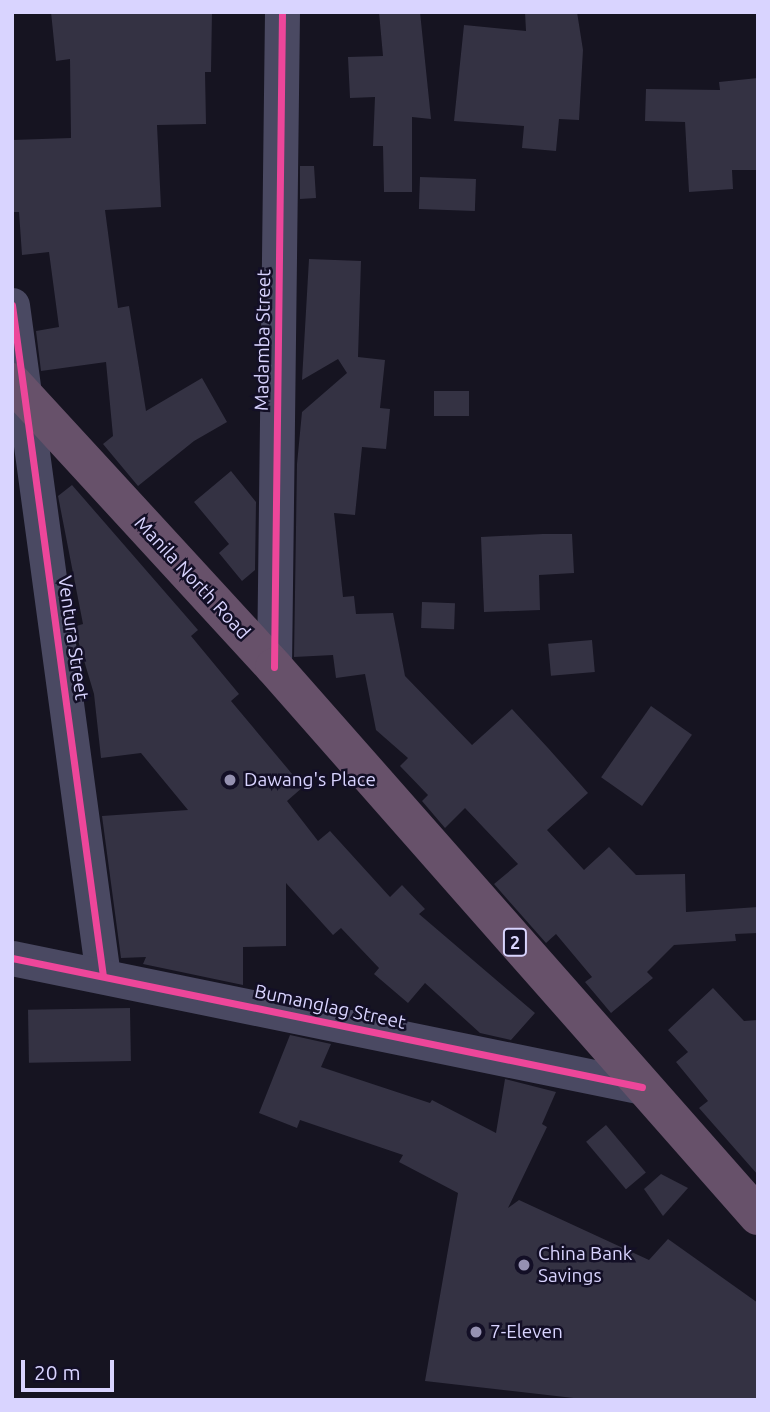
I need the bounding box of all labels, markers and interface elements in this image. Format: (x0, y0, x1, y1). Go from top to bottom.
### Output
street label: Madamba Street (250, 269, 276, 411)
street label: Manila North Road (129, 512, 255, 644)
street label: Ventura Street (53, 574, 93, 702)
place label: Dawang's Place (244, 769, 376, 791)
marker: Dawang's Place (222, 772, 238, 788)
road number: 2 (503, 928, 527, 957)
street label: Bumanglag Street (252, 980, 408, 1034)
place label: China Bank Savings (538, 1243, 632, 1287)
marker: China Bank Savings (516, 1257, 532, 1273)
place label: 7-Eleven (490, 1321, 563, 1343)
marker: 7-Eleven (468, 1324, 484, 1340)
scale bar (24, 1346, 117, 1390)
text: 20 m (34, 1360, 81, 1384)

